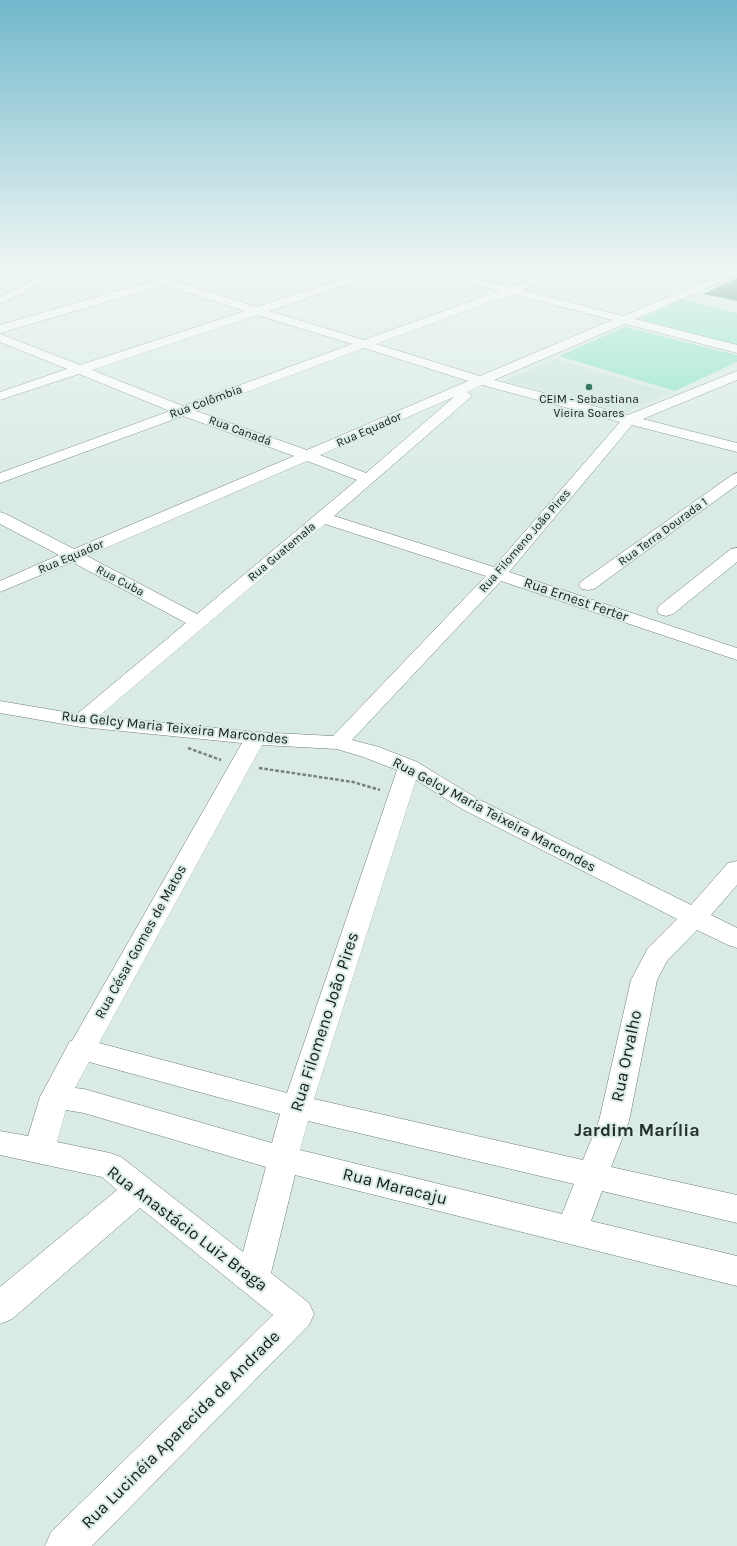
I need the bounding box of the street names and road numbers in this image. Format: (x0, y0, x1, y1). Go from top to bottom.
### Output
street label: Rua Colômbia (168, 382, 244, 422)
street label: Rua Equador (334, 409, 404, 451)
street label: Rua Canadá (207, 413, 273, 449)
street label: Rua Filomeno João Pires (476, 486, 574, 596)
street label: Rua Terra Dourada 1 (616, 495, 710, 569)
street label: Rua Guatemala (245, 519, 319, 585)
street label: Rua Equador (36, 537, 106, 577)
street label: Rua Cuba (93, 562, 147, 600)
street label: Rua Ernest Ferter (522, 574, 630, 626)
street label: Rua Gelcy Maria Teixeira Marcondes (61, 708, 289, 748)
street label: Rua Gelcy Maria Teixeira Marcondes (389, 754, 599, 876)
street label: Rua César Gomes de Matos (92, 862, 190, 1022)
street label: Rua Filomeno João Pires (286, 930, 364, 1114)
street label: Rua Orvalho (607, 1008, 647, 1104)
street label: Rua Anastácio Luiz Braga (103, 1162, 271, 1296)
street label: Rua Maracaju (341, 1164, 449, 1210)
street label: Rua Lucinéia Aparecida de Andrade (78, 1327, 284, 1533)

